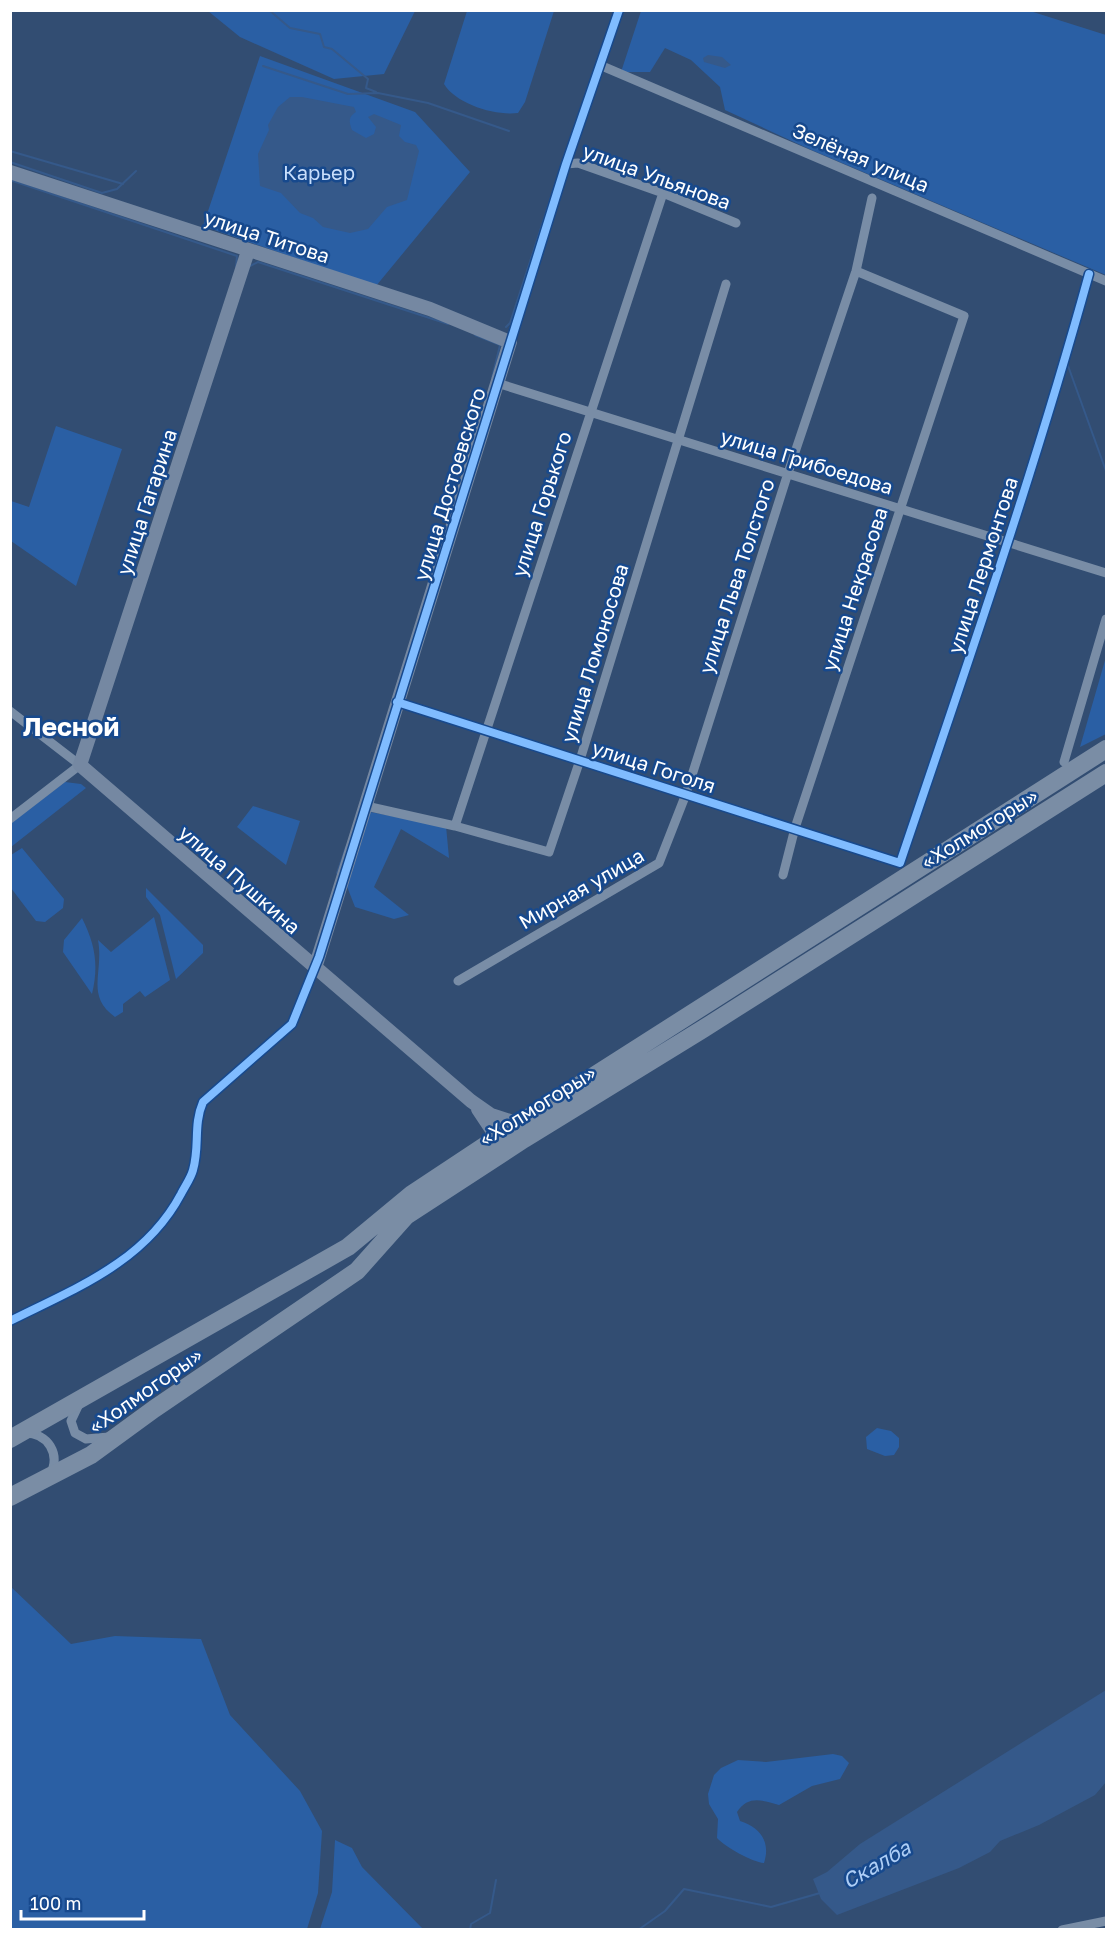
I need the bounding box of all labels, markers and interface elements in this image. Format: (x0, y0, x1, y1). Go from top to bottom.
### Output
street label: Зелёная улица (789, 117, 933, 197)
street label: улица Ульянова (580, 138, 734, 214)
park label: Карьер (283, 160, 355, 184)
street label: улица Титова (201, 204, 333, 268)
street label: улица Достоевского (408, 385, 490, 583)
street label: улица Грибоедова (718, 423, 896, 499)
street label: улица Гагарина (111, 426, 181, 578)
street label: улица Горького (506, 428, 576, 580)
street label: улица Лермонтова (942, 474, 1022, 656)
street label: улица Льва Толстого (693, 475, 779, 677)
street label: улица Некрасова (816, 504, 892, 674)
street label: улица Ломоносова (555, 561, 633, 745)
district label: Лесной (23, 711, 119, 742)
street label: улица Гоголя (589, 735, 719, 797)
street label: «Холмогоры» (916, 783, 1042, 873)
street label: улица Пушкина (174, 820, 306, 938)
street label: Мирная улица (514, 843, 648, 933)
street label: «Холмогоры» (474, 1060, 600, 1150)
street label: «Холмогоры» (84, 1342, 206, 1438)
water label: Скалба (837, 1834, 916, 1894)
scale bar (21, 1883, 144, 1921)
text: 100 m (30, 1892, 81, 1914)

